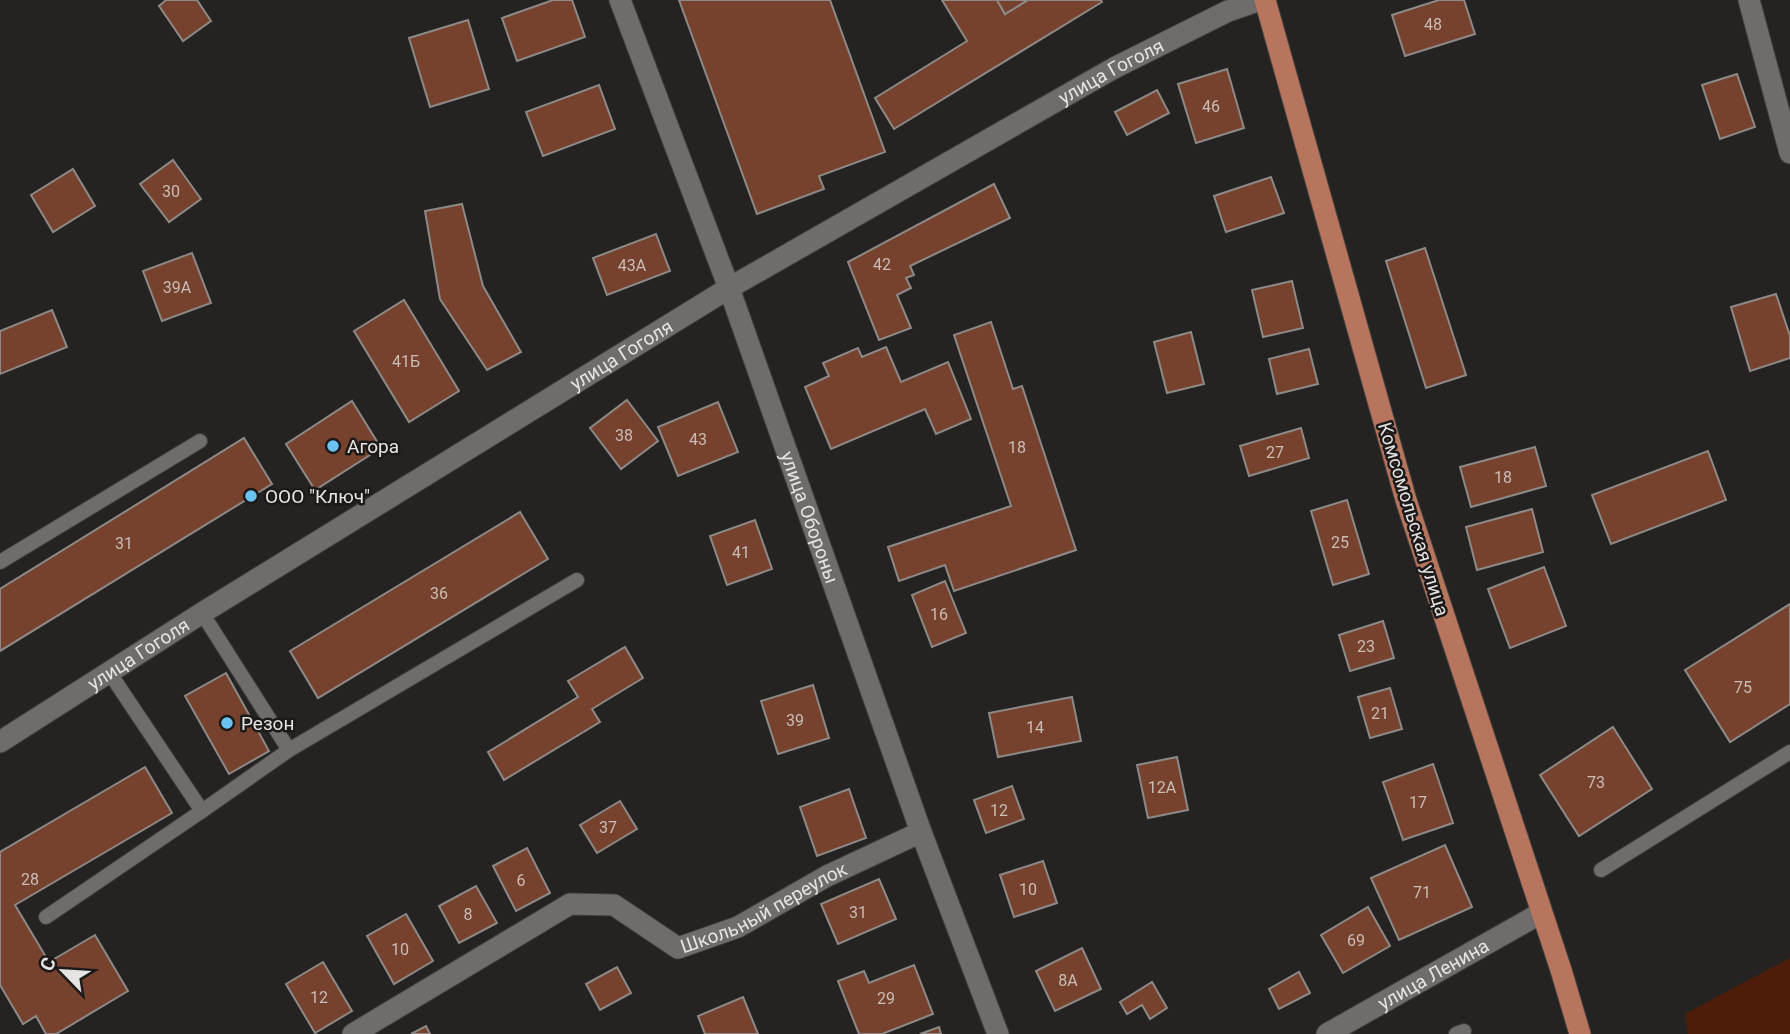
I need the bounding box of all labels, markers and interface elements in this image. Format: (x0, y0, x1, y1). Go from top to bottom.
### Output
house number: 48 (1424, 15, 1442, 34)
street label: улица Гоголя (1054, 34, 1168, 109)
house number: 46 (1202, 97, 1220, 116)
house number: 30 (162, 182, 180, 201)
house number: 42 (873, 255, 891, 274)
house number: 43А (618, 256, 647, 275)
house number: 39А (163, 278, 192, 297)
street label: улица Гоголя (566, 315, 677, 395)
house number: 41Б (392, 352, 420, 371)
street label: Комсомольская улица (1373, 419, 1454, 619)
house number: 38 (615, 426, 633, 445)
house number: 43 (689, 430, 707, 449)
place label: Агора (347, 435, 399, 458)
marker: Агора (325, 438, 341, 454)
house number: 18 (1008, 438, 1026, 457)
house number: 27 (1266, 443, 1284, 462)
street label: улица Обороны (776, 448, 843, 587)
house number: 18 (1494, 468, 1512, 487)
place label: ООО "Ключ" (265, 485, 370, 508)
marker: ООО "Ключ" (243, 488, 259, 504)
house number: 25 (1331, 533, 1349, 552)
house number: 31 (115, 534, 133, 553)
house number: 41 (732, 543, 750, 562)
house number: 36 (430, 584, 448, 603)
house number: 16 (930, 605, 948, 624)
street label: улица Гоголя (83, 613, 194, 695)
house number: 23 (1357, 637, 1375, 656)
house number: 75 (1734, 678, 1752, 697)
house number: 21 (1371, 704, 1389, 723)
house number: 39 (786, 711, 804, 730)
place label: Резон (241, 712, 294, 735)
marker: Резон (219, 715, 235, 731)
house number: 14 (1026, 718, 1044, 737)
house number: 73 (1587, 773, 1605, 792)
house number: 12А (1148, 778, 1177, 797)
house number: 17 (1409, 793, 1427, 812)
house number: 12 (990, 801, 1008, 820)
house number: 37 (599, 818, 617, 837)
street label: Школьный переулок (677, 857, 851, 958)
house number: 28 (21, 870, 39, 889)
house number: 6 (517, 871, 526, 890)
house number: 10 (1019, 880, 1037, 899)
house number: 71 (1413, 883, 1431, 902)
house number: 31 (849, 903, 867, 922)
house number: 8 (464, 905, 473, 924)
house number: 69 (1347, 931, 1365, 950)
street label: улица Ленина (1374, 934, 1493, 1015)
north arrow (28, 936, 98, 1006)
house number: 10 (391, 940, 409, 959)
text: С (35, 954, 61, 975)
house number: 8А (1058, 971, 1078, 990)
house number: 12 (310, 988, 328, 1007)
house number: 29 (877, 989, 895, 1008)

